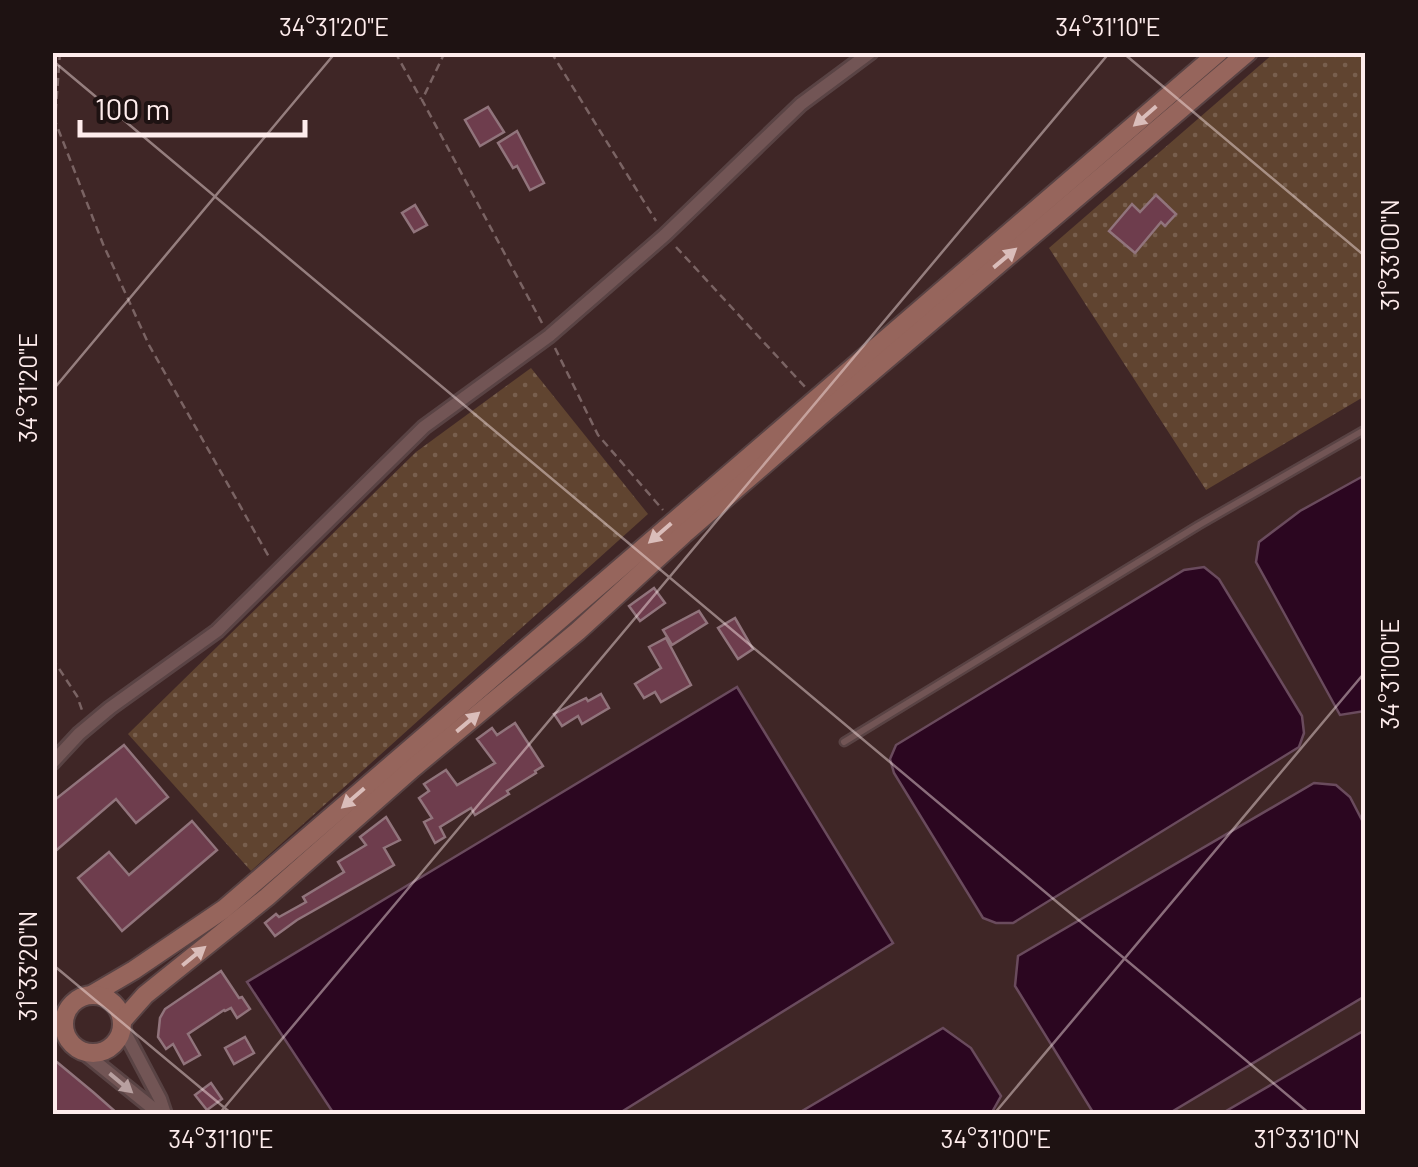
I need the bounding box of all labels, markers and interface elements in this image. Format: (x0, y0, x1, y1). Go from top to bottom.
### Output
text: 34°31'20"E (279, 11, 389, 41)
text: 34°31'10"E (1055, 11, 1161, 41)
scale bar (80, 75, 305, 137)
text: 100 m (95, 90, 170, 126)
one-way arrow (1133, 105, 1158, 127)
text: 31°33'00"N (1374, 199, 1404, 311)
one-way arrow (993, 248, 1018, 269)
text: 34°31'20"E (12, 333, 42, 443)
one-way arrow (648, 521, 672, 544)
text: 34°31'00"E (1374, 619, 1404, 729)
one-way arrow (455, 711, 480, 733)
one-way arrow (341, 787, 366, 809)
text: 31°33'20"N (12, 910, 42, 1022)
one-way arrow (182, 946, 207, 967)
one-way arrow (108, 1072, 133, 1094)
text: 34°31'10"E (168, 1123, 274, 1153)
text: 34°31'00"E (941, 1123, 1051, 1153)
text: 31°33'10"N (1254, 1123, 1360, 1153)

